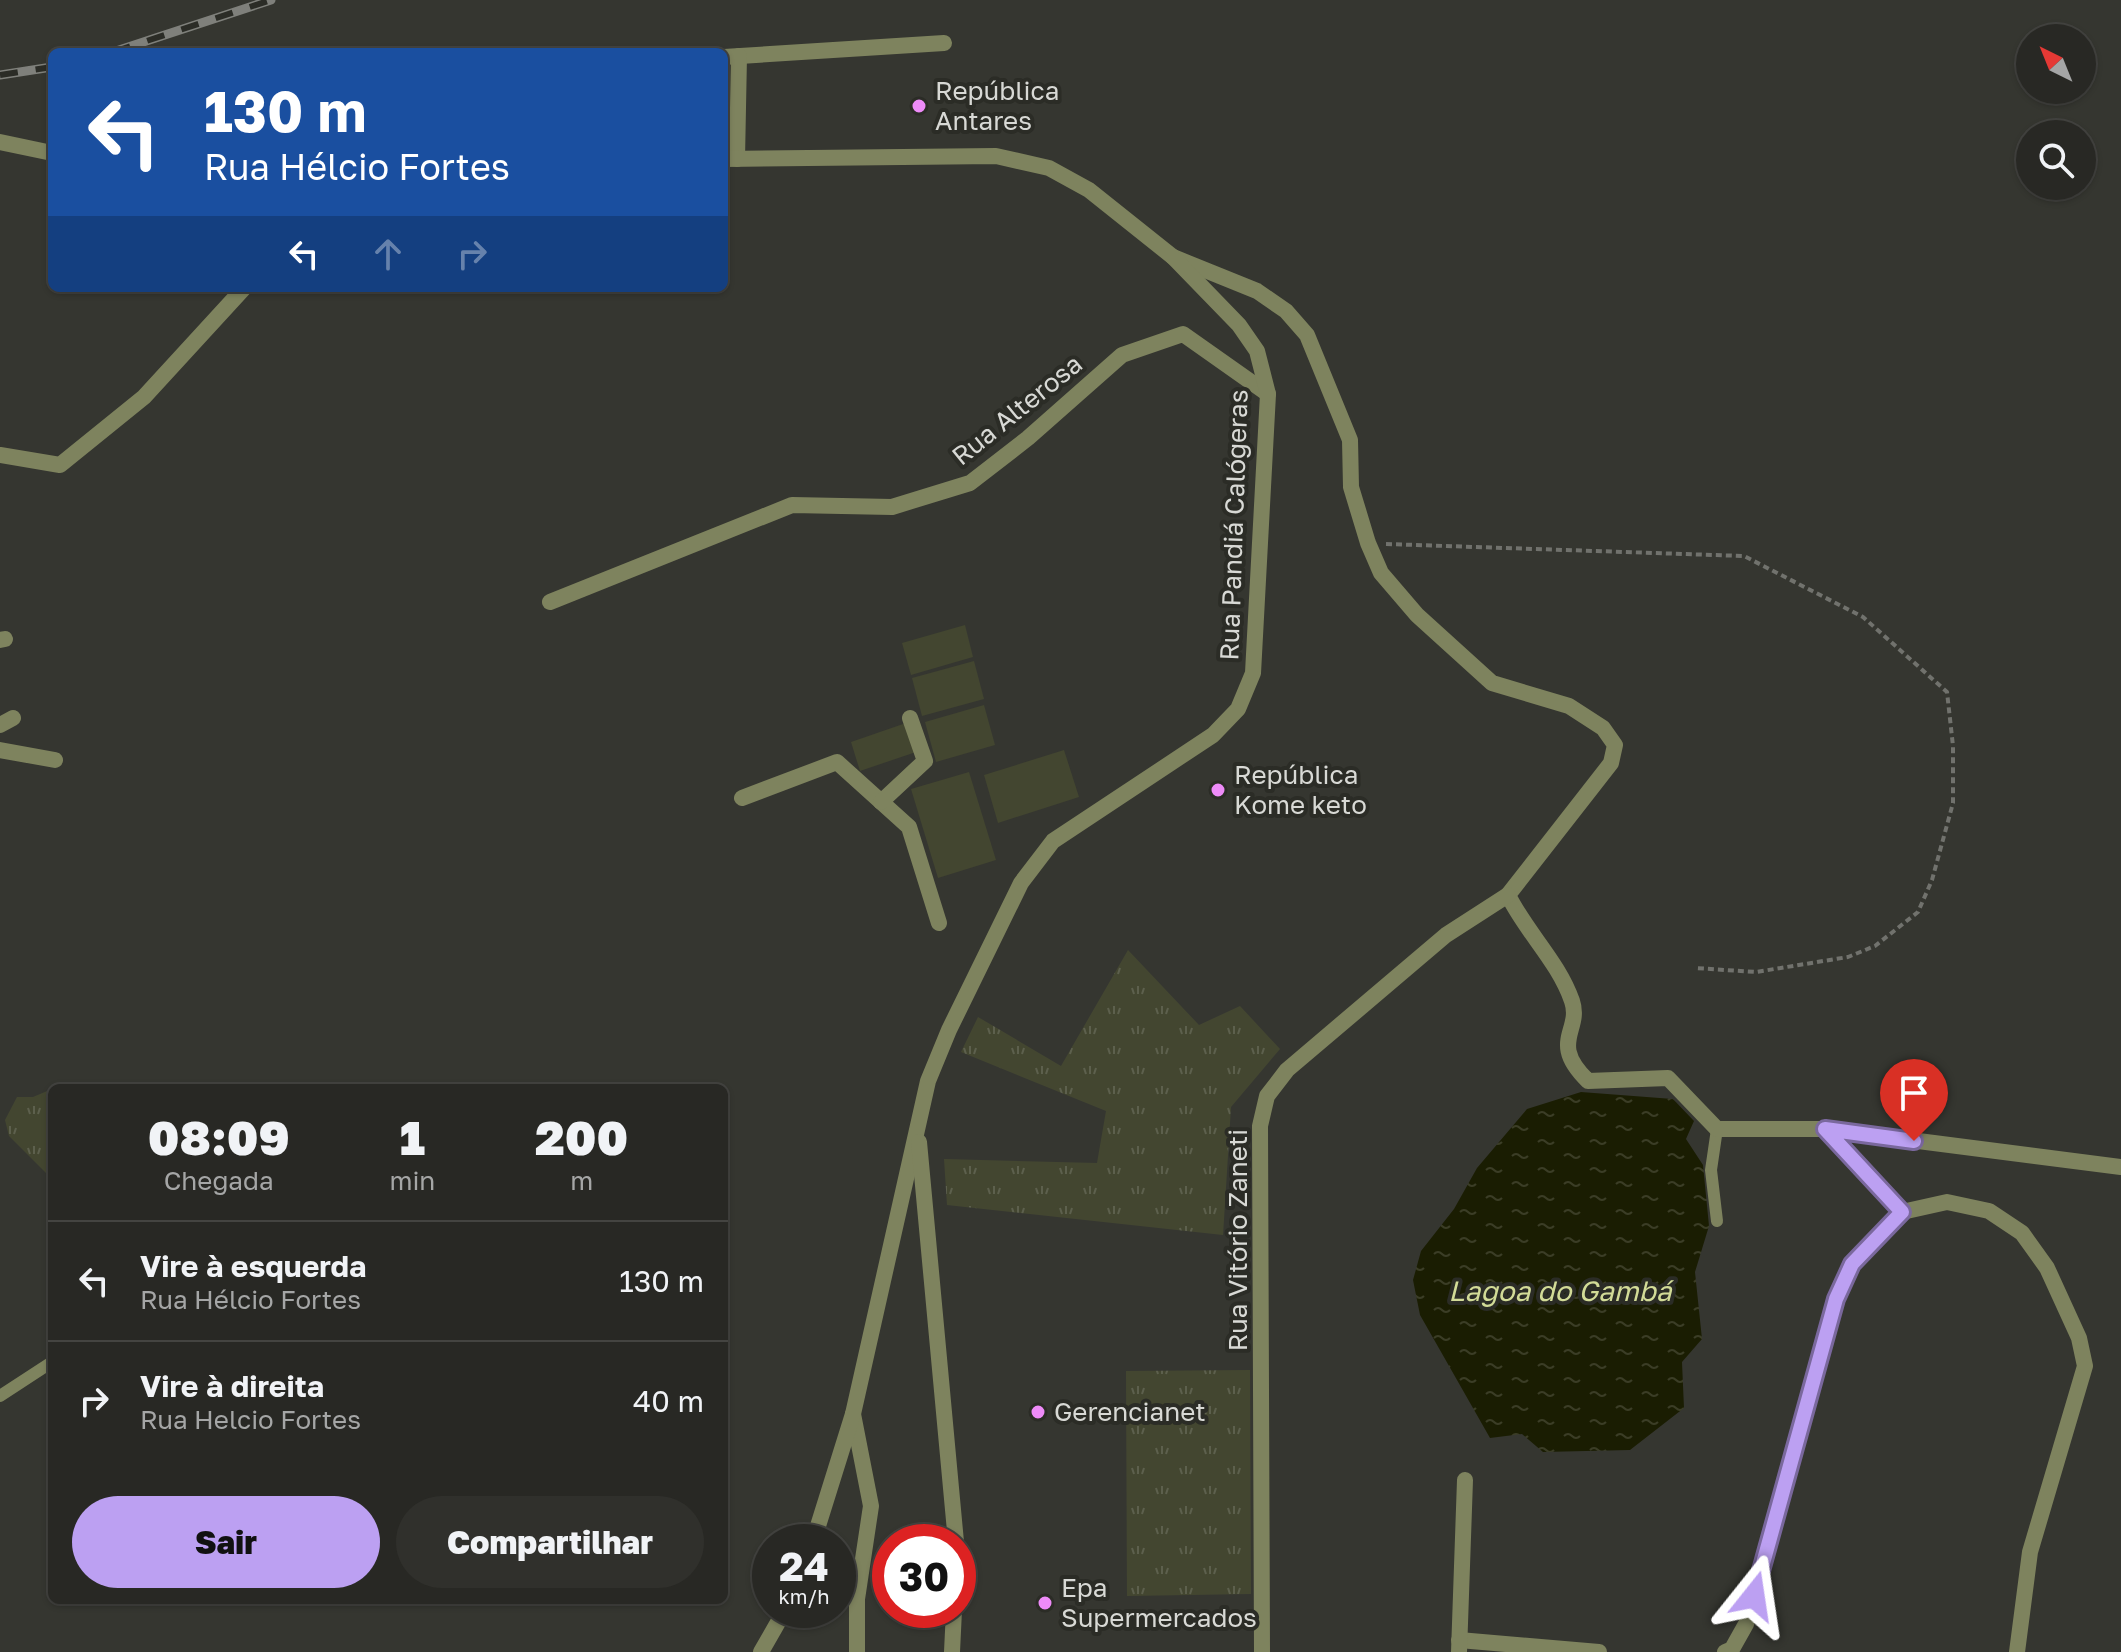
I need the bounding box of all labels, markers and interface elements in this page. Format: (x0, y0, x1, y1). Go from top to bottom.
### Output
north arrow (2016, 24, 2096, 104)
map controls (2016, 24, 2096, 200)
place label: República Antares (935, 75, 1059, 136)
text: 130 m (204, 77, 366, 144)
icon: left (72, 80, 176, 184)
marker: República Antares (910, 97, 928, 115)
button: search (2016, 120, 2096, 200)
text: Rua Hélcio Fortes (204, 145, 510, 188)
icon: left (282, 232, 326, 276)
icon: ahead (366, 232, 410, 276)
icon: right (450, 232, 494, 276)
street label: Rua Alterosa (945, 348, 1088, 471)
street label: Rua Pandiá Calógeras (1213, 389, 1254, 661)
place label: República Kome keto (1234, 759, 1367, 820)
marker: República Kome keto (1209, 781, 1227, 799)
pin (1880, 1059, 1948, 1141)
icon: arrive (1892, 1071, 1936, 1115)
text: 08:09 (148, 1108, 290, 1166)
text: 1 (400, 1108, 425, 1166)
text: 200 (535, 1108, 628, 1166)
street label: Rua Vitório Zaneti (1222, 1129, 1253, 1351)
text: Chegada (164, 1165, 274, 1196)
text: min (389, 1165, 435, 1196)
text: m (570, 1165, 593, 1196)
text: Vire à esquerda (140, 1248, 366, 1284)
icon: left (72, 1259, 116, 1303)
text: 130 m (619, 1263, 704, 1299)
water label: Lagoa do Gambá (1448, 1274, 1675, 1307)
text: Rua Hélcio Fortes (140, 1284, 361, 1315)
text: Vire à direita (140, 1368, 324, 1404)
icon: right (72, 1379, 116, 1423)
text: 40 m (633, 1383, 704, 1419)
place label: Gerencianet (1054, 1396, 1206, 1427)
marker: Gerencianet (1029, 1403, 1047, 1421)
text: Rua Helcio Fortes (140, 1404, 361, 1435)
button: Sair (72, 1496, 380, 1588)
button: Compartilhar (396, 1496, 704, 1588)
speed limit sign: 30 (872, 1524, 976, 1628)
text: 24 (779, 1542, 829, 1590)
position arrow (1712, 1554, 1796, 1638)
place label: Epa Supermercados (1061, 1572, 1257, 1633)
text: km/h (779, 1584, 829, 1608)
marker: Epa Supermercados (1036, 1594, 1054, 1612)

